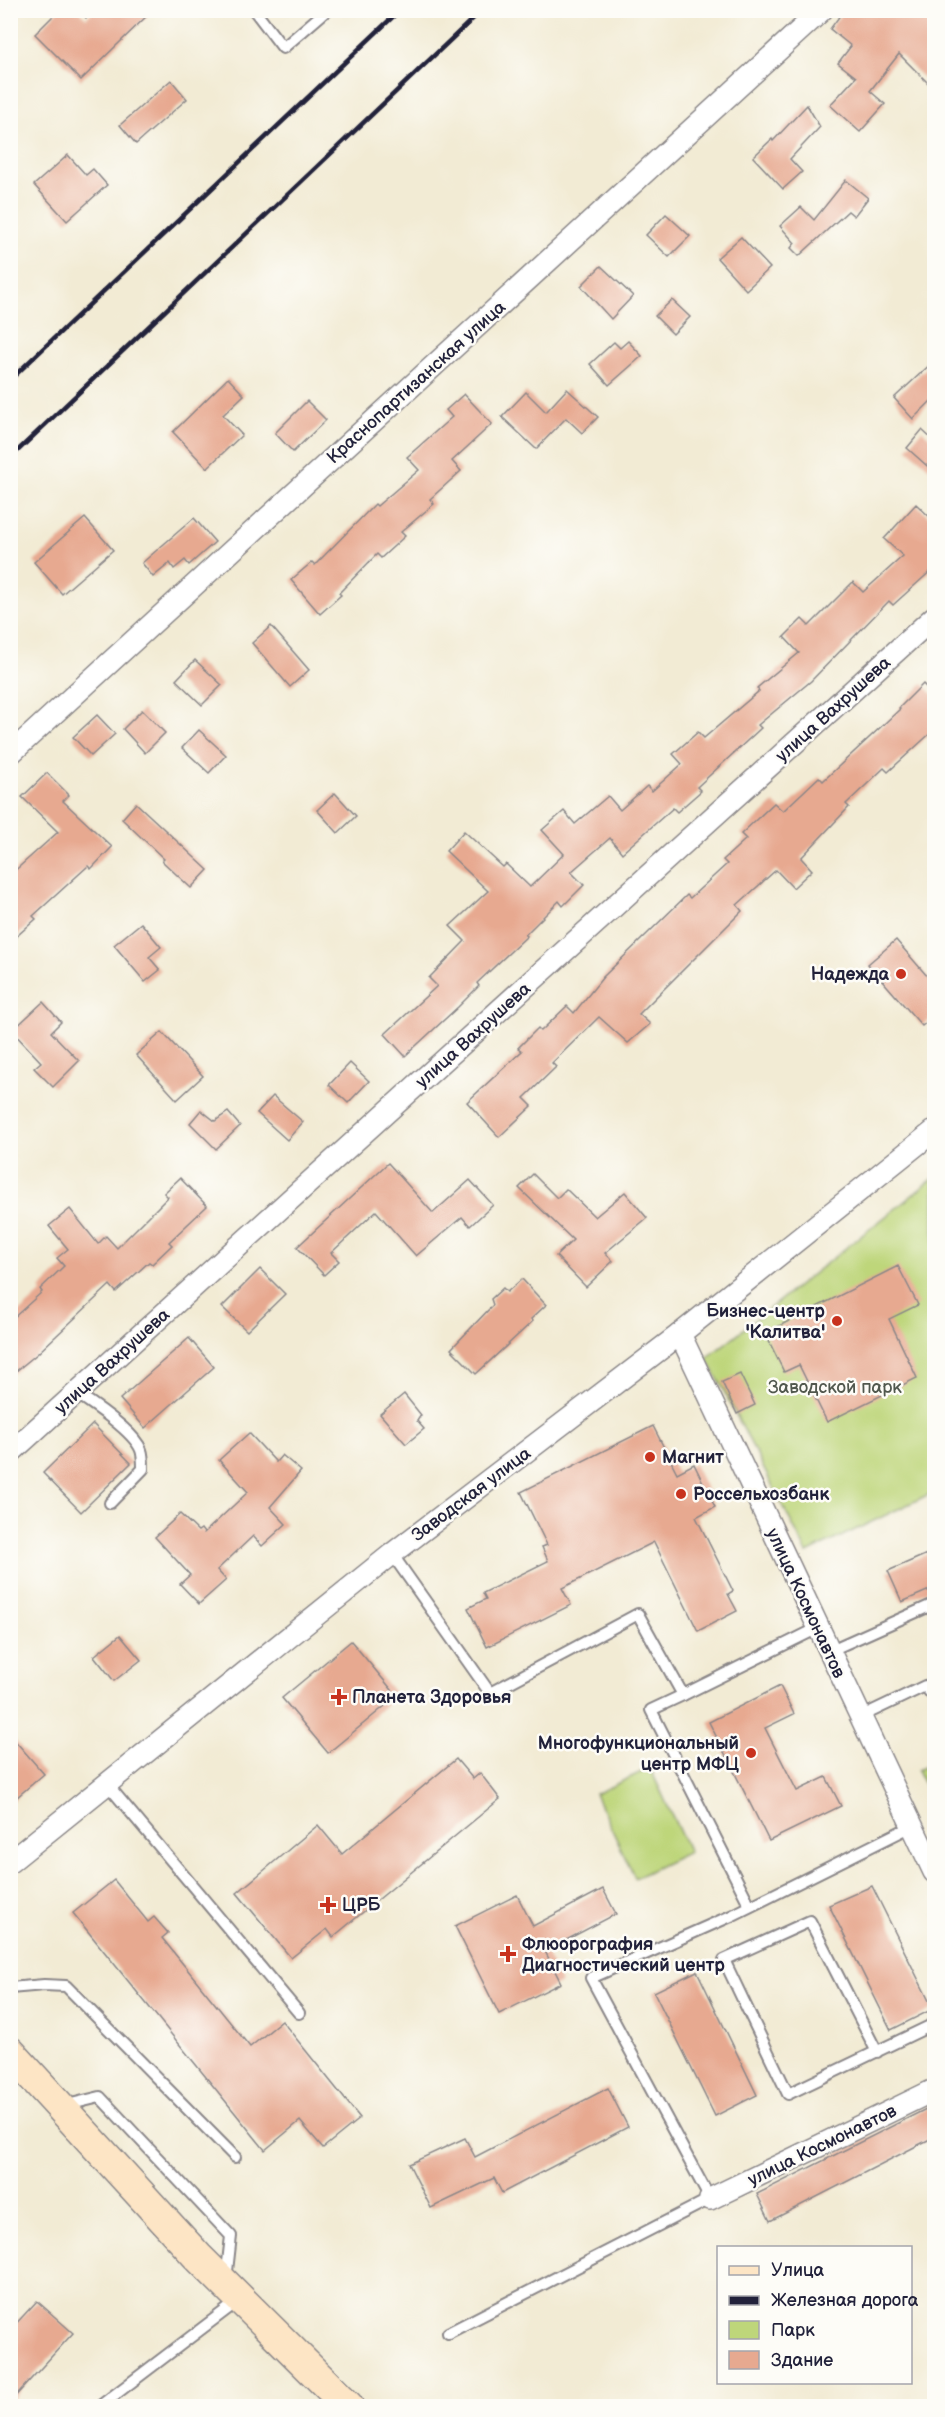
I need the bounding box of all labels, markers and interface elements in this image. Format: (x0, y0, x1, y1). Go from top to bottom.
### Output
street label: Краснопартизанская улица (323, 296, 510, 468)
street label: улица Вахрушева (772, 652, 895, 766)
place label: Надежда (811, 964, 890, 985)
marker: Надежда (894, 967, 908, 981)
street label: улица Вахрушева (412, 978, 535, 1092)
place label: Бизнес-центр 'Калитва' (706, 1301, 825, 1343)
street label: улица Вахрушева (51, 1304, 174, 1418)
marker: Бизнес-центр 'Калитва' (830, 1314, 844, 1328)
park label: Заводской парк (768, 1377, 902, 1398)
street label: Заводская улица (408, 1443, 535, 1546)
place label: Магнит (662, 1447, 724, 1468)
marker: Магнит (643, 1450, 657, 1464)
place label: Россельхозбанк (693, 1484, 829, 1505)
marker: Россельхозбанк (674, 1487, 688, 1501)
street label: улица Космонавтов (762, 1525, 850, 1682)
place label: Планета Здоровья (352, 1687, 511, 1708)
marker: Планета Здоровья (330, 1688, 348, 1706)
place label: Многофункциональный центр МФЦ (538, 1733, 739, 1775)
marker: Многофункциональный центр МФЦ (744, 1746, 758, 1760)
place label: ЦРБ (342, 1895, 381, 1916)
marker: ЦРБ (319, 1896, 337, 1914)
place label: Флюорография Диагностический центр (522, 1934, 725, 1976)
marker: Флюорография Диагностический центр (499, 1945, 517, 1963)
street label: улица Космонавтов (744, 2100, 901, 2191)
legend (717, 2246, 912, 2384)
text: Улица (771, 2260, 825, 2281)
text: Железная дорога (771, 2290, 919, 2311)
text: Парк (771, 2320, 815, 2341)
text: Здание (771, 2350, 833, 2371)

